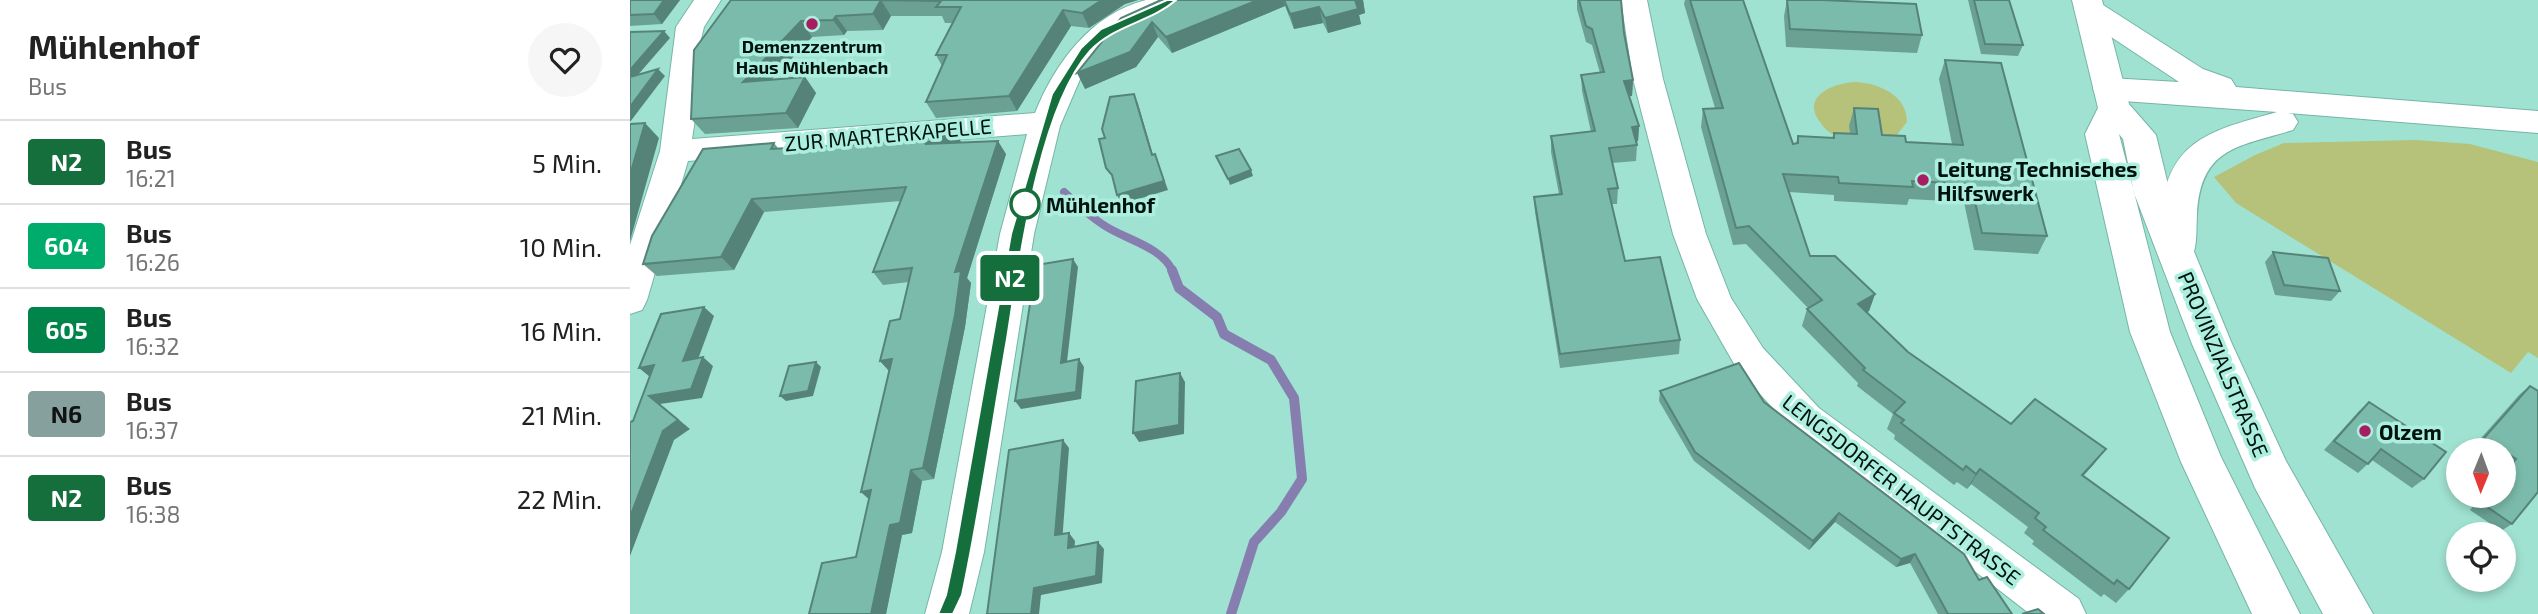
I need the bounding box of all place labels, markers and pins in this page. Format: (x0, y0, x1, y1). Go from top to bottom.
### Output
marker: Demenzzentrum Haus Mühlenbach (804, 16, 820, 32)
place label: Demenzzentrum Haus Mühlenbach (736, 35, 888, 78)
place label: Leitung Technisches Hilfswerk (1937, 156, 2137, 205)
marker: Leitung Technisches Hilfswerk (1915, 172, 1931, 188)
marker: Mühlenhof (1010, 189, 1040, 219)
place label: Mühlenhof (1046, 192, 1156, 217)
place label: Olzem (2379, 419, 2442, 444)
marker: Olzem (2357, 423, 2373, 439)

